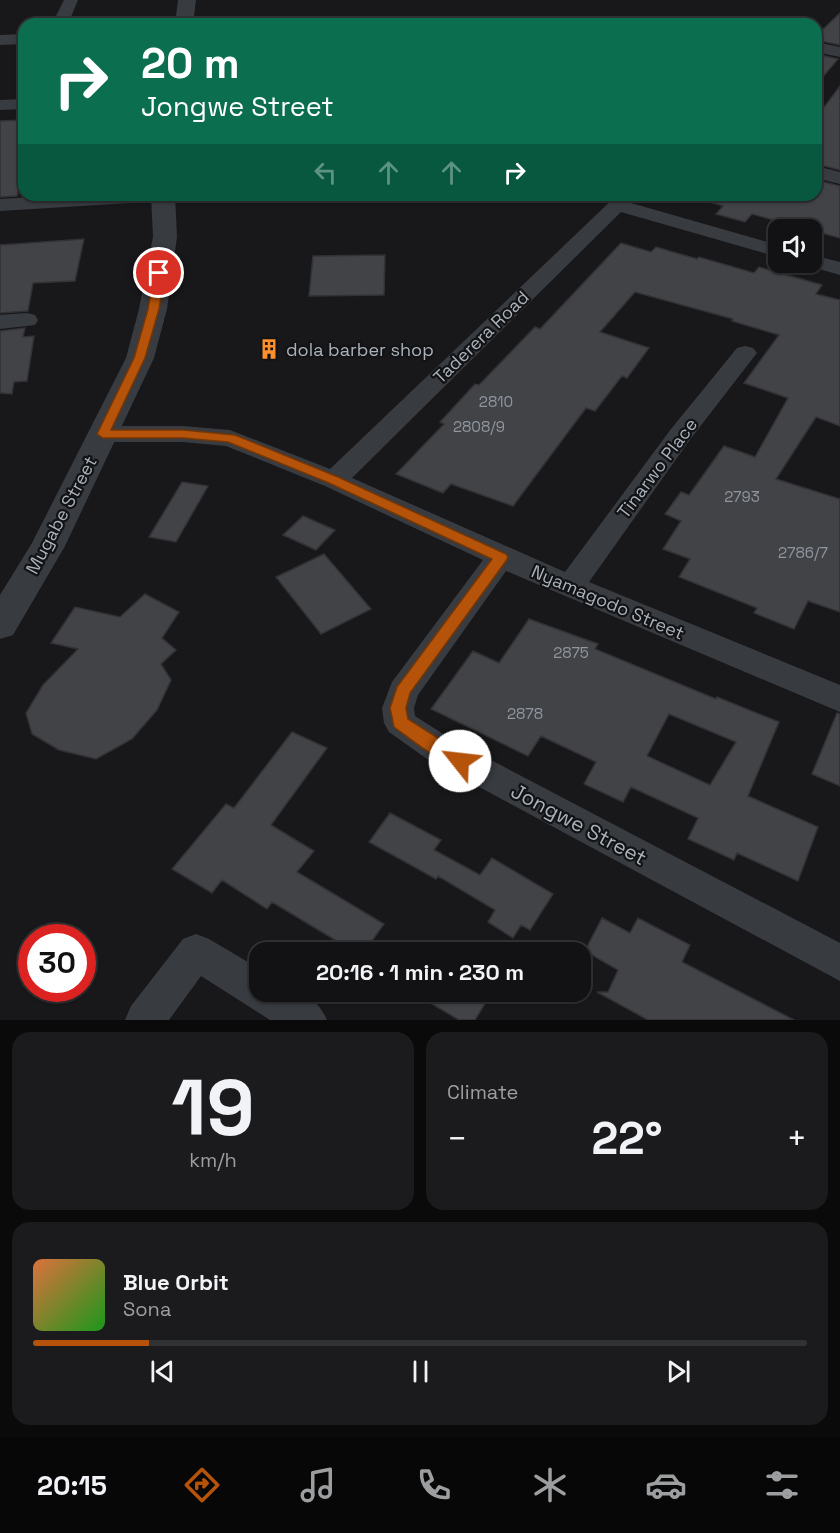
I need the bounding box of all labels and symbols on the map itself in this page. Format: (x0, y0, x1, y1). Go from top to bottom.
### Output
pin (133, 247, 184, 298)
street label: Taderera Road (428, 286, 534, 388)
building icon: dola barber shop (257, 337, 281, 361)
place label: dola barber shop (286, 338, 434, 361)
house number: 2810 (479, 392, 513, 411)
street label: Tinarwo Place (612, 413, 702, 523)
house number: 2808/9 (453, 417, 505, 436)
street label: Mugabe Street (20, 452, 102, 578)
house number: 2793 (724, 487, 760, 506)
house number: 2786/7 (778, 543, 828, 562)
street label: Nyamagodo Street (528, 559, 688, 645)
house number: 2875 (553, 643, 589, 662)
house number: 2878 (507, 704, 543, 723)
position arrow (428, 729, 492, 793)
street label: Jongwe Street (506, 777, 652, 871)
speed limit sign: 30 (18, 924, 96, 1002)

